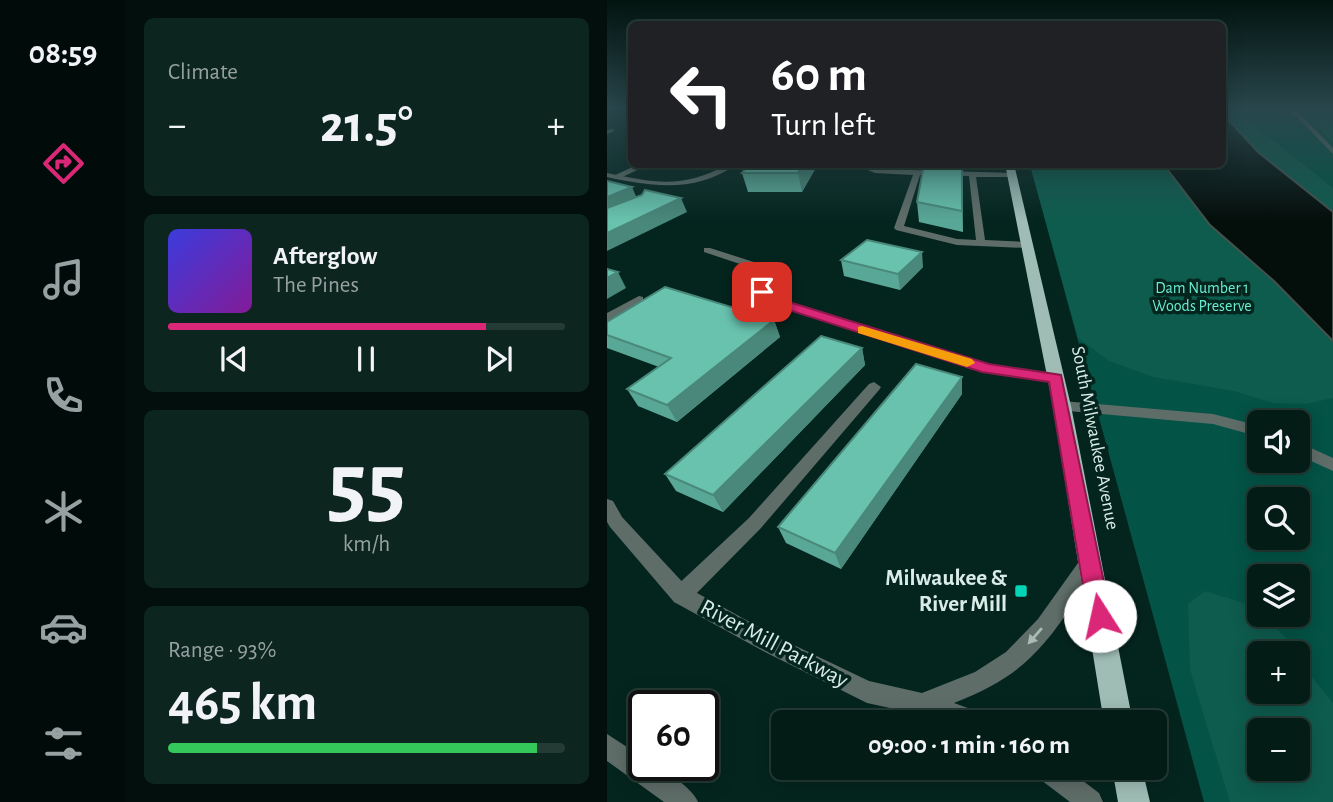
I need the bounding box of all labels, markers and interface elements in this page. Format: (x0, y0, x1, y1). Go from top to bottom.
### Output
text: 08:59 (28, 37, 98, 69)
icon: left (656, 49, 747, 140)
text: 60 m (771, 51, 867, 100)
text: Climate (168, 61, 238, 84)
text: 21.5° (320, 99, 413, 151)
text: − (168, 107, 186, 145)
text: + (547, 107, 565, 145)
text: Turn left (771, 109, 875, 141)
icon: directions (39, 139, 88, 188)
text: Afterglow (273, 243, 377, 269)
icon: music (39, 255, 88, 304)
pin (732, 262, 792, 322)
icon: arrive (743, 273, 781, 311)
text: The Pines (273, 274, 359, 297)
park label: Dam Number 1 Woods Preserve (1152, 280, 1252, 314)
icon: previous (215, 340, 253, 378)
icon: pause (347, 340, 385, 378)
icon: next (480, 340, 518, 378)
street label: South Milwaukee Avenue (1068, 345, 1122, 531)
icon: phone (39, 371, 88, 420)
map controls (1247, 410, 1310, 781)
button: sound (1247, 410, 1310, 473)
text: 55 (327, 440, 406, 531)
icon: climate (39, 487, 88, 536)
button: search (1247, 487, 1310, 550)
text: km/h (343, 533, 390, 556)
button: layers (1247, 564, 1310, 627)
place label: Milwaukee & River Mill (885, 567, 1008, 616)
position arrow (1063, 579, 1137, 653)
marker: Milwaukee & River Mill (1013, 583, 1029, 599)
street label: River Mill Parkway (696, 595, 852, 693)
icon: car (39, 603, 88, 652)
one-way arrow (1028, 628, 1043, 645)
text: Range · 93% (168, 639, 276, 662)
button: + (1247, 641, 1310, 704)
text: 465 km (168, 677, 317, 729)
speed limit sign: 60 (628, 690, 719, 781)
button: − (1247, 718, 1310, 781)
icon: filters (39, 719, 88, 768)
text: 09:00 · 1 min · 160 m (868, 732, 1070, 758)

